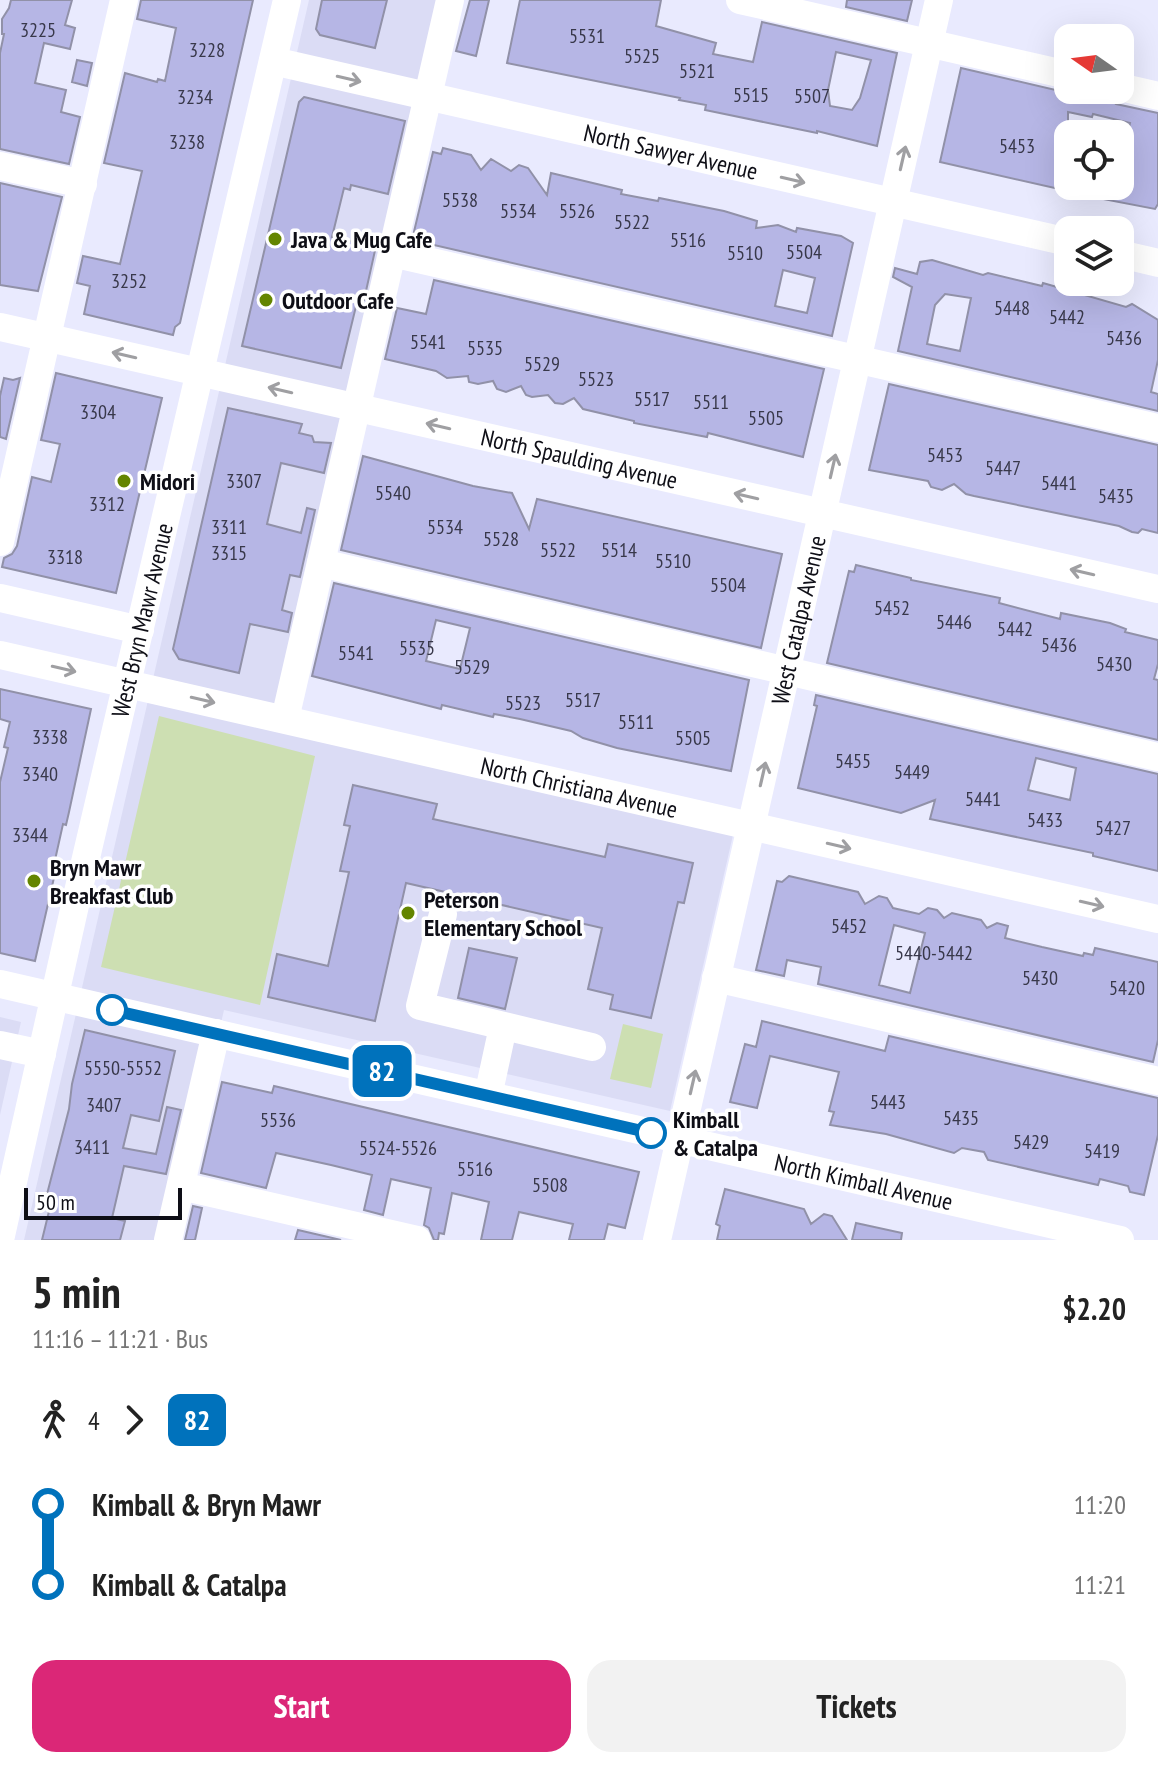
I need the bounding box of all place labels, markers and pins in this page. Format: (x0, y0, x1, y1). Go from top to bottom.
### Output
place label: Java & Mug Cafe (290, 224, 433, 255)
marker: Java & Mug Cafe (266, 230, 284, 248)
place label: Outdoor Cafe (282, 285, 394, 316)
marker: Outdoor Cafe (257, 291, 275, 309)
place label: Midori (140, 466, 195, 497)
marker: Midori (115, 472, 133, 490)
place label: Bryn Mawr Breakfast Club (50, 852, 174, 911)
marker: Bryn Mawr Breakfast Club (25, 872, 43, 890)
place label: Peterson Elementary School (424, 884, 582, 943)
marker: Peterson Elementary School (399, 904, 417, 922)
unlabelled marker (97, 995, 127, 1025)
place label: Kimball & Catalpa (673, 1104, 758, 1163)
marker: Kimball & Catalpa (636, 1118, 666, 1148)

